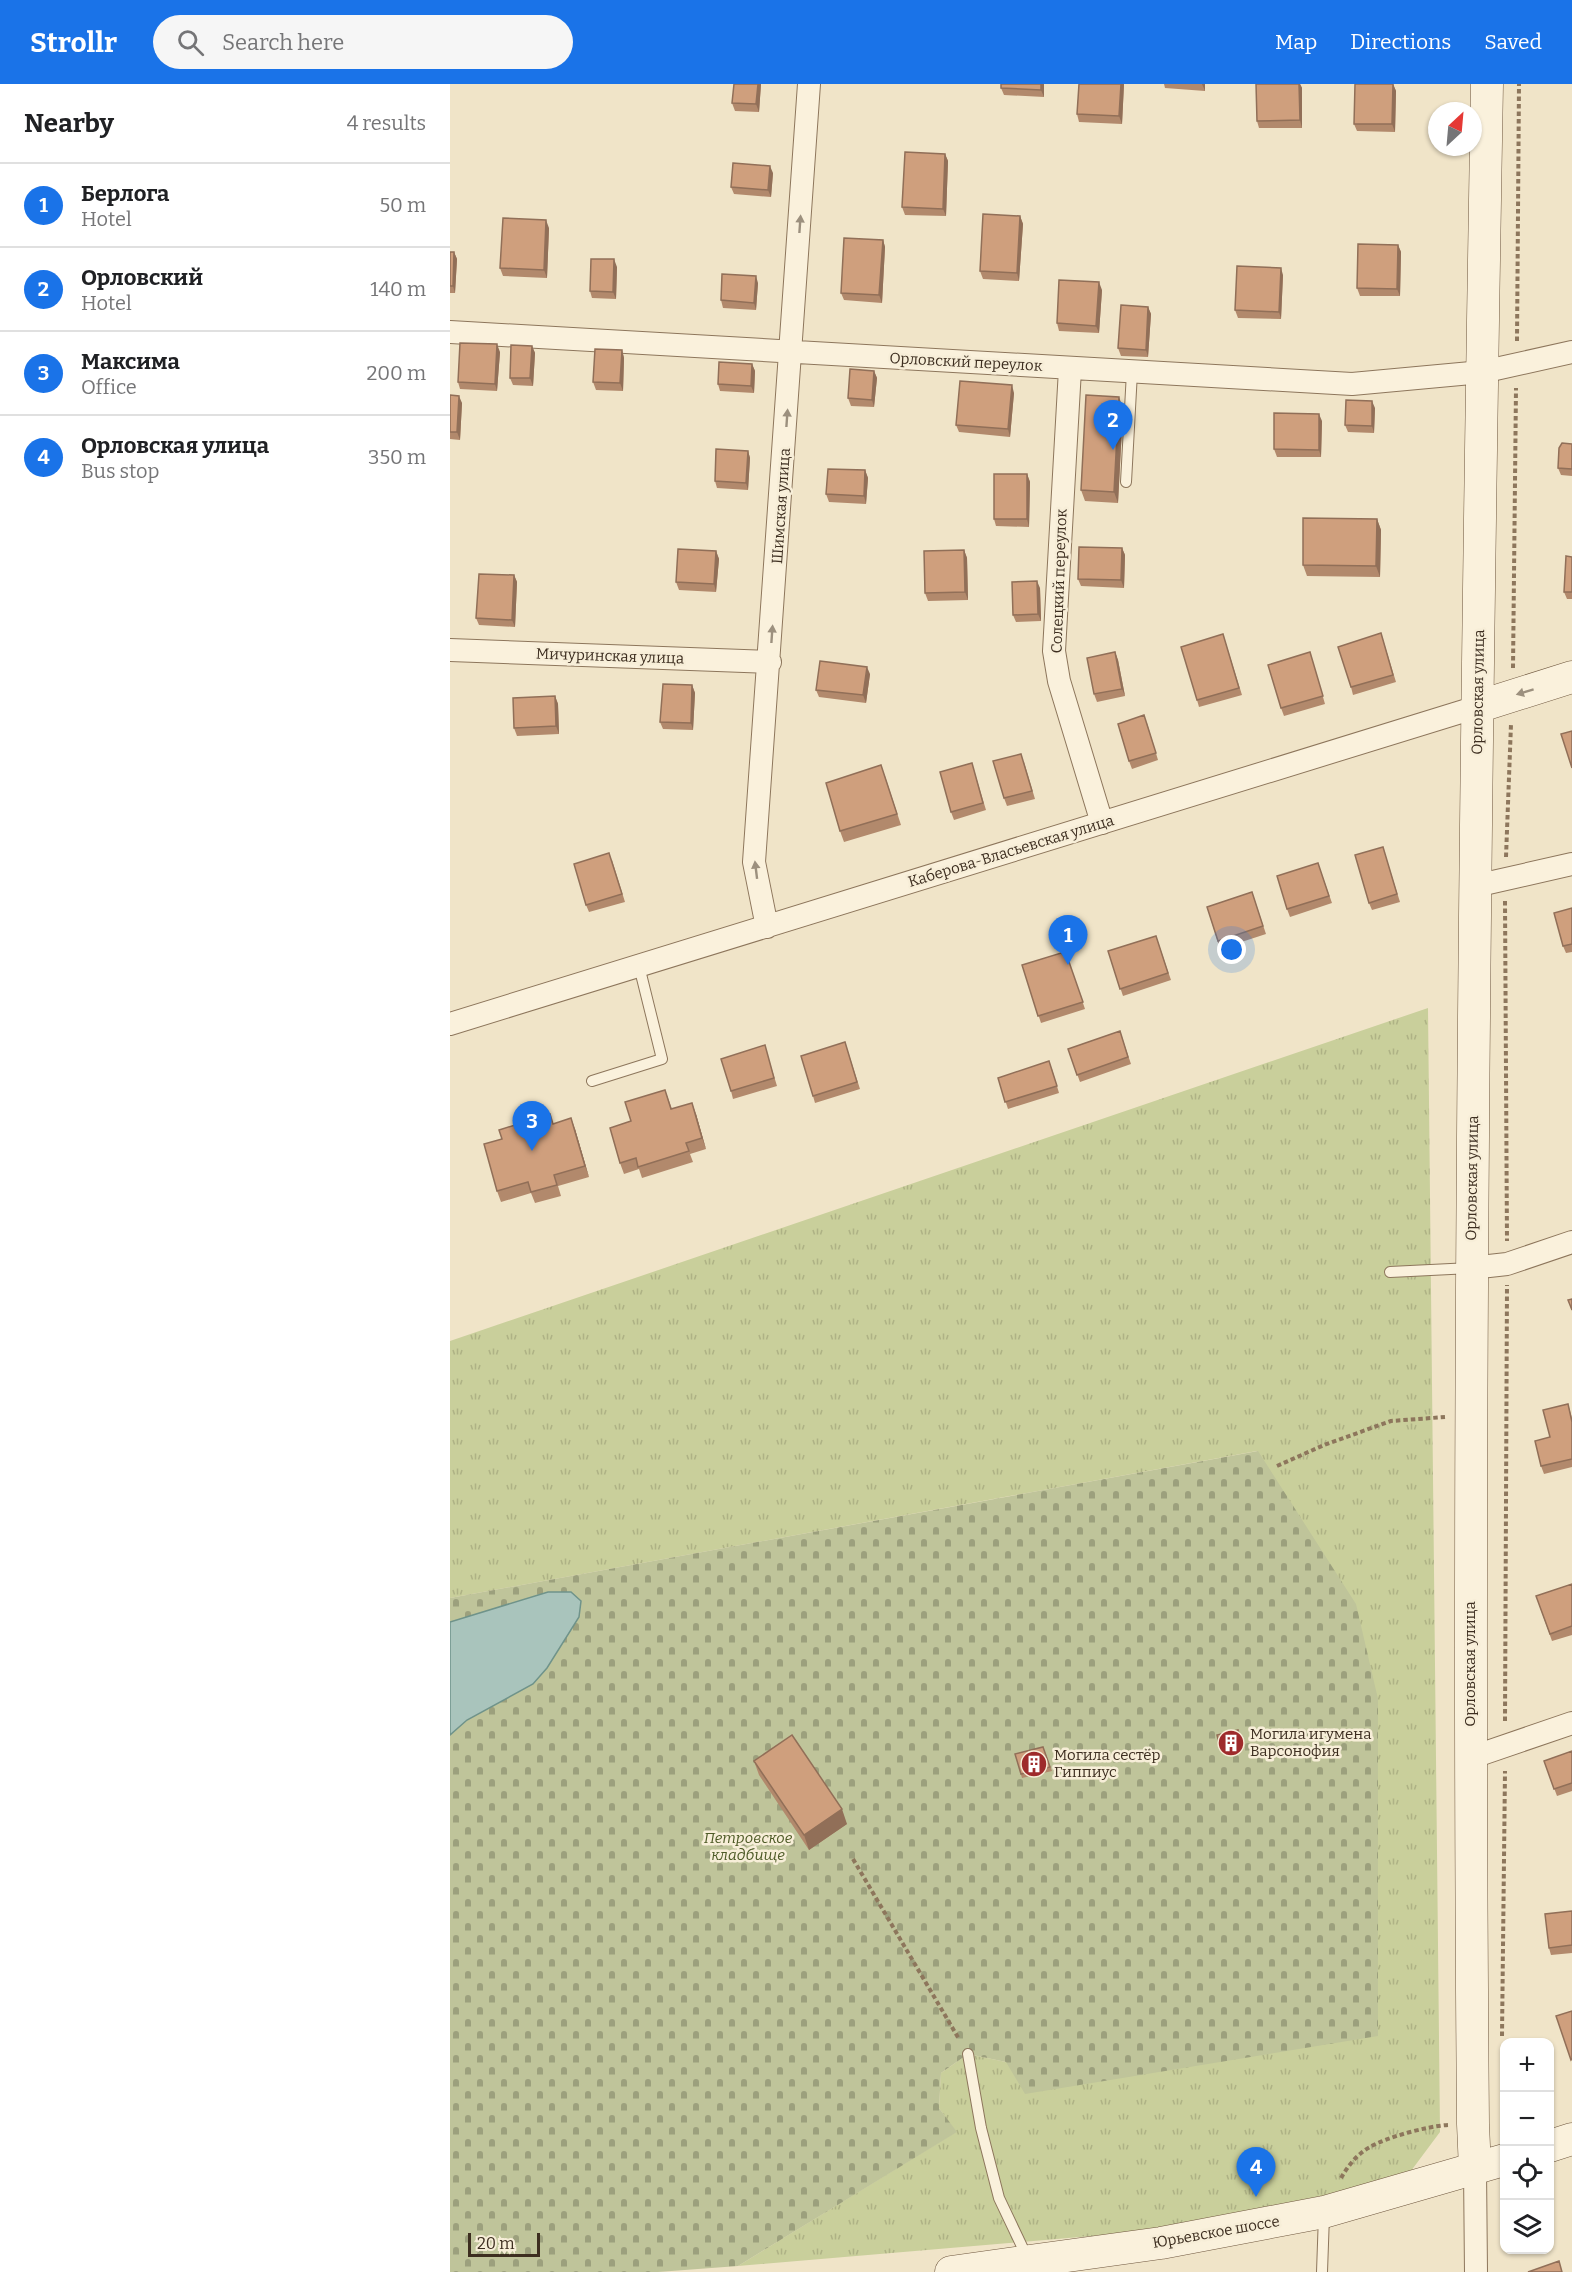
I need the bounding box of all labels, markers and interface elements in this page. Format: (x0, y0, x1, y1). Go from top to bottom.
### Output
search box (153, 15, 573, 69)
text: Strollr (30, 26, 117, 59)
icon: search (174, 26, 207, 59)
text: Search here (222, 29, 344, 56)
text: Map (1275, 29, 1317, 55)
text: Directions (1350, 29, 1451, 55)
text: Saved (1484, 29, 1542, 55)
north arrow (1428, 102, 1482, 156)
text: Nearby (24, 108, 114, 139)
text: 4 results (347, 111, 426, 135)
text: Берлога (81, 180, 169, 207)
text: 1 (39, 193, 48, 217)
text: 50 m (379, 193, 426, 217)
text: Hotel (81, 207, 132, 231)
one-way arrow (795, 214, 805, 233)
text: Орловский (81, 264, 203, 291)
text: 2 (38, 277, 49, 301)
text: 140 m (370, 277, 426, 301)
text: Hotel (81, 291, 132, 315)
text: Максима (81, 348, 180, 375)
street label: Орловский переулок (889, 349, 1043, 375)
text: 3 (38, 361, 49, 385)
text: 200 m (366, 361, 426, 385)
text: Office (81, 375, 137, 399)
pin: 2 (1094, 400, 1132, 450)
one-way arrow (782, 409, 791, 428)
text: Орловская улица (81, 432, 269, 459)
text: 4 (37, 445, 50, 469)
text: 350 m (368, 445, 426, 469)
street label: Шимская улица (768, 447, 794, 565)
text: Bus stop (81, 459, 159, 483)
street label: Солецкий переулок (1047, 508, 1071, 654)
one-way arrow (767, 624, 776, 643)
street label: Орловская улица (1468, 629, 1488, 755)
street label: Мичуринская улица (536, 644, 684, 668)
one-way arrow (1516, 688, 1534, 697)
street label: Каберова-Власьевская улица (906, 811, 1116, 891)
one-way arrow (751, 860, 760, 879)
pin: 1 (1048, 916, 1088, 965)
your location (1217, 935, 1246, 964)
pin: 3 (512, 1102, 551, 1151)
street label: Орловская улица (1462, 1115, 1482, 1241)
street label: Орловская улица (1461, 1601, 1479, 1727)
place label: Могила игумена Варсонофия (1250, 1725, 1371, 1760)
building icon: Могила игумена Варсонофия (1216, 1728, 1246, 1758)
place label: Могила сестёр Гиппиус (1054, 1746, 1161, 1781)
building icon: Могила сестёр Гиппиус (1019, 1749, 1049, 1779)
park label: Петровское кладбище (704, 1829, 793, 1864)
map controls (1500, 2038, 1554, 2254)
button: + (1500, 2038, 1554, 2092)
button: − (1500, 2092, 1554, 2146)
button: locate (1500, 2146, 1554, 2200)
pin: 4 (1236, 2148, 1276, 2197)
button: layers (1500, 2200, 1554, 2254)
street label: Юрьевское шоссе (1151, 2212, 1281, 2252)
scale bar (468, 2230, 540, 2258)
text: 20 m (477, 2234, 514, 2253)

